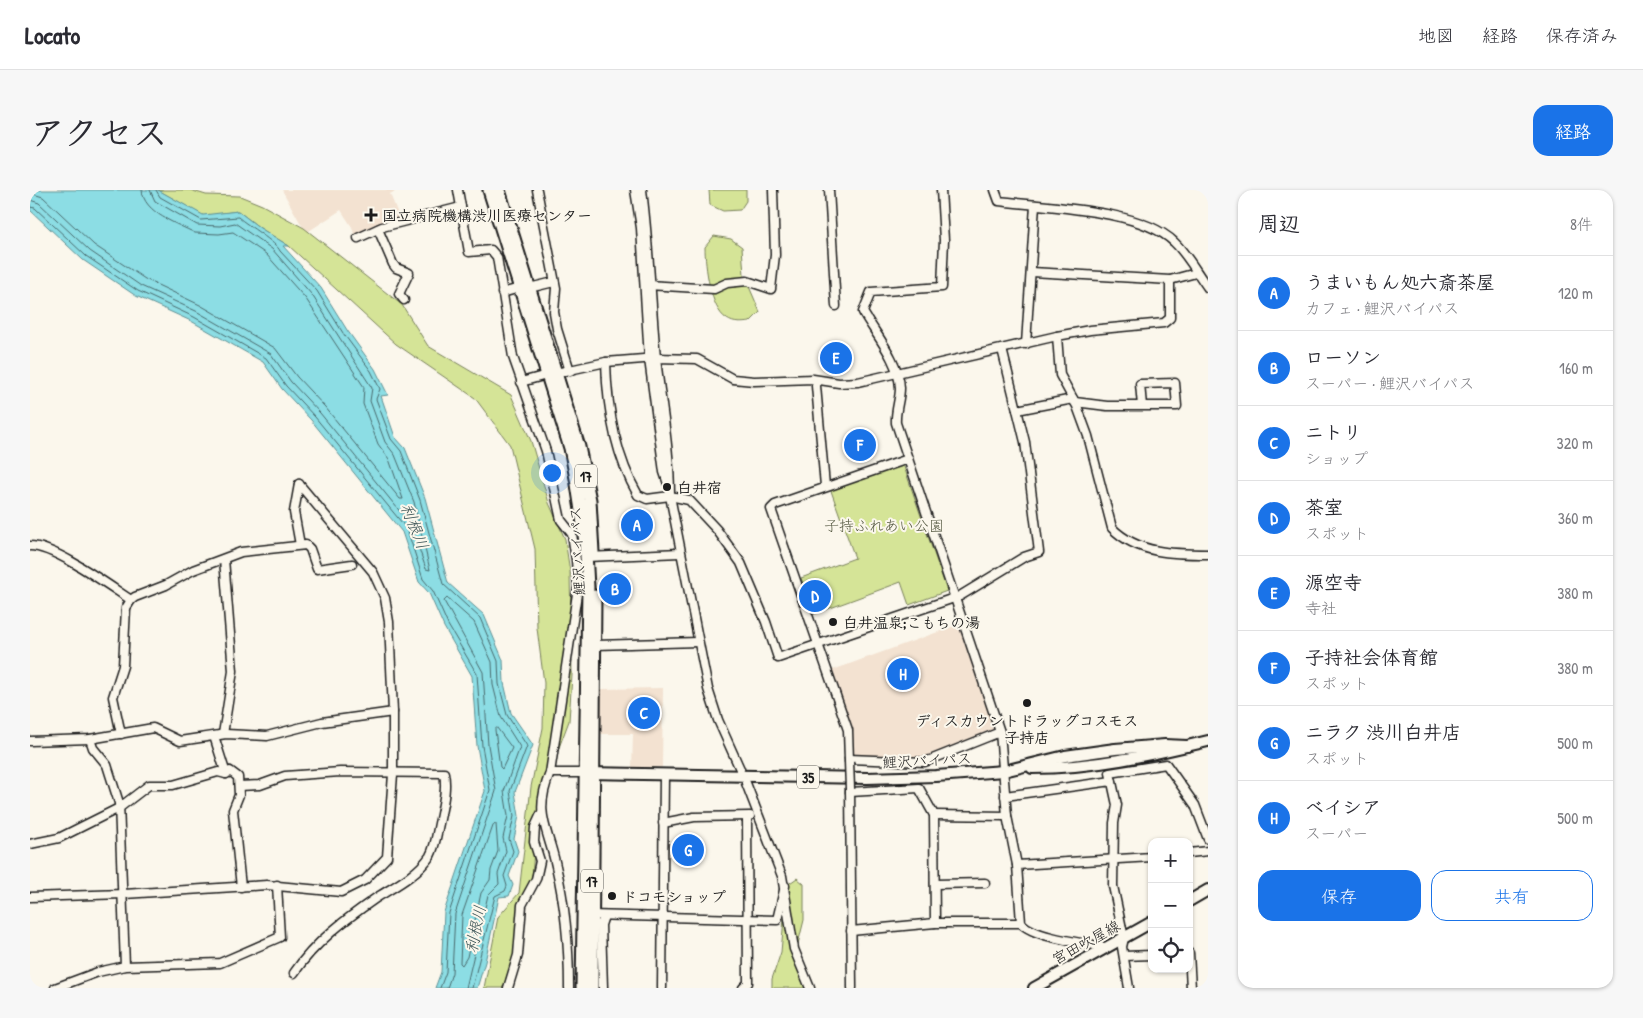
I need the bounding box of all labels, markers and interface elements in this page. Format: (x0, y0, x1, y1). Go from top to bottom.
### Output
text: Locato (25, 19, 80, 51)
text: 地図 (1418, 23, 1454, 48)
text: 経路 (1482, 23, 1518, 48)
text: 保存済み (1546, 23, 1618, 48)
button: 経路 (1533, 105, 1613, 156)
text: アクセス (30, 109, 168, 156)
place label: 国立病院機構渋川医療センター (382, 205, 592, 226)
marker: 国立病院機構渋川医療センター (364, 208, 378, 222)
text: 周辺 (1258, 209, 1300, 238)
text: 8件 (1570, 213, 1593, 235)
text: うまいもん処六斎茶屋 (1305, 269, 1495, 295)
text: A (1270, 282, 1278, 304)
text: 120 m (1558, 282, 1593, 304)
text: カフェ · 鯉沢バイパス (1305, 297, 1459, 319)
pin: E (820, 339, 852, 377)
text: ローソン (1305, 344, 1381, 370)
text: B (1270, 357, 1278, 379)
text: 160 m (1559, 357, 1593, 379)
text: スーパー · 鯉沢バイパス (1305, 372, 1475, 394)
text: ニトリ (1305, 419, 1362, 445)
pin: F (844, 426, 876, 464)
text: C (1270, 432, 1278, 454)
text: 320 m (1557, 432, 1593, 454)
text: ショップ (1305, 447, 1368, 469)
your location (539, 460, 565, 486)
road number: 17 (575, 464, 597, 488)
place label: 白井宿 (677, 477, 722, 498)
marker: 白井宿 (661, 481, 673, 493)
text: 茶室 (1305, 494, 1343, 520)
water label: 利根川 (396, 500, 434, 552)
street label: 鯉沢バイパス (564, 506, 590, 596)
pin: A (621, 506, 653, 544)
text: D (1270, 507, 1278, 529)
text: 360 m (1558, 507, 1593, 529)
park label: 子持ふれあい公園 (824, 515, 944, 536)
text: スポット (1305, 522, 1369, 544)
text: 源空寺 (1305, 569, 1362, 595)
pin: B (599, 570, 631, 608)
pin: D (799, 577, 831, 615)
text: E (1270, 582, 1278, 604)
text: 380 m (1557, 582, 1593, 604)
text: 寺社 (1305, 597, 1337, 619)
place label: 白井温泉;こもちの湯 (843, 612, 980, 633)
marker: 白井温泉;こもちの湯 (827, 616, 839, 628)
text: 子持社会体育館 (1305, 644, 1438, 670)
pin: H (887, 655, 919, 693)
text: F (1271, 657, 1277, 679)
text: 380 m (1557, 657, 1593, 679)
text: スポット (1305, 672, 1369, 694)
pin: C (628, 694, 660, 732)
marker: ディスカウントドラッグコスモス 子持店 (1021, 697, 1033, 709)
place label: ディスカウントドラッグコスモス 子持店 (916, 710, 1138, 748)
text: ニラク 渋川白井店 (1305, 719, 1461, 745)
text: G (1270, 732, 1278, 754)
text: 500 m (1557, 732, 1593, 754)
street label: 鯉沢バイパス (882, 747, 972, 773)
text: スポット (1305, 747, 1369, 769)
road number: 35 (797, 766, 819, 788)
text: ベイシア (1305, 794, 1381, 820)
text: H (1270, 807, 1278, 829)
text: 500 m (1557, 807, 1593, 829)
text: スーパー (1305, 822, 1368, 844)
pin: G (672, 831, 704, 869)
map controls (1148, 838, 1193, 973)
button: + (1148, 838, 1193, 883)
road number: 17 (581, 869, 603, 892)
button: 保存 (1258, 870, 1421, 921)
button: 共有 (1431, 870, 1593, 921)
button: − (1148, 883, 1193, 928)
place label: ドコモショップ (622, 886, 726, 907)
marker: ドコモショップ (606, 890, 618, 902)
water label: 利根川 (460, 903, 490, 955)
street label: 宮田吹屋線 (1048, 915, 1124, 969)
button: locate (1148, 928, 1193, 973)

